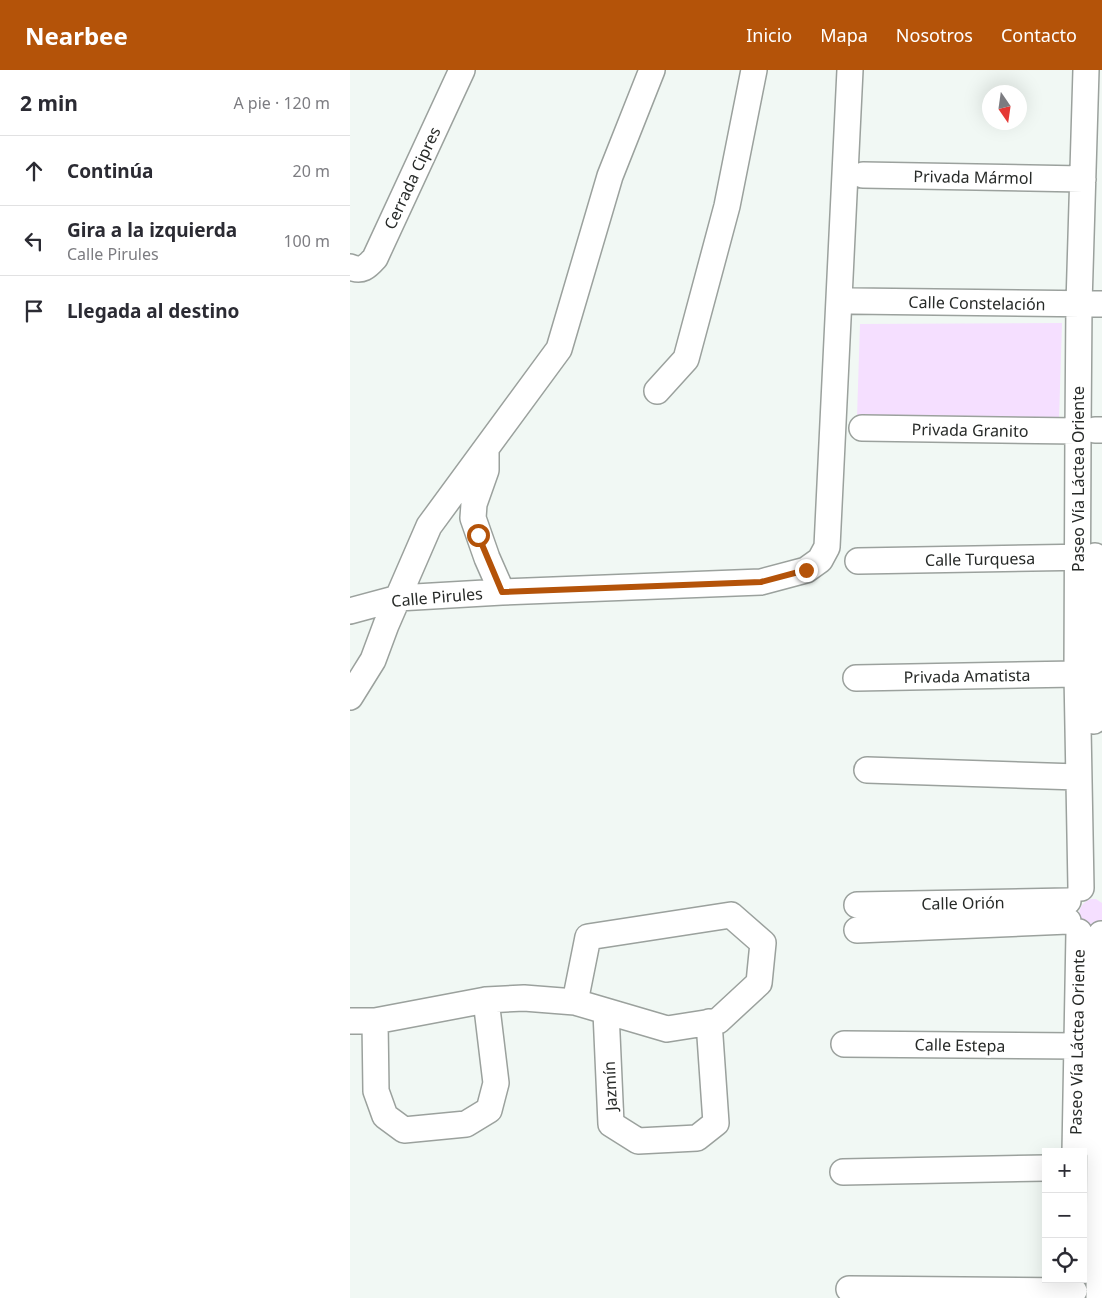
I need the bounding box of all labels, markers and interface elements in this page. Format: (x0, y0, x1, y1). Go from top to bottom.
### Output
text: Nearbee (25, 19, 128, 52)
text: Inicio (746, 23, 792, 47)
text: Mapa (820, 23, 868, 47)
text: Nosotros (896, 23, 973, 47)
text: Contacto (1001, 23, 1077, 47)
north arrow (982, 85, 1027, 130)
text: 2 min (20, 89, 78, 117)
text: A pie · 120 m (233, 92, 330, 114)
street label: Cerrada Cipres (379, 123, 445, 233)
icon: ahead (20, 157, 48, 185)
text: Continúa (67, 158, 153, 184)
text: 20 m (293, 160, 330, 182)
street label: Privada Mármol (913, 165, 1033, 189)
text: Gira a la izquierda (67, 217, 237, 243)
icon: left (20, 227, 48, 255)
text: 100 m (283, 230, 330, 252)
text: Calle Pirules (67, 243, 159, 265)
street label: Calle Constelación (908, 291, 1046, 315)
icon: arrive (20, 297, 48, 325)
text: Llegada al destino (67, 298, 239, 324)
street label: Paseo Vía Láctea Oriente (1067, 386, 1089, 572)
street label: Privada Granito (911, 418, 1029, 442)
route start (467, 524, 490, 547)
street label: Calle Turquesa (925, 547, 1035, 571)
route end (795, 559, 818, 582)
street label: Calle Pirules (390, 582, 484, 612)
street label: Privada Amatista (903, 664, 1031, 688)
street label: Calle Orión (921, 891, 1005, 915)
street label: Paseo Vía Láctea Oriente (1064, 949, 1090, 1135)
street label: Calle Estepa (914, 1033, 1006, 1057)
street label: Jazmín (598, 1061, 622, 1113)
map controls (1042, 1148, 1087, 1283)
button: + (1042, 1148, 1087, 1193)
button: − (1042, 1193, 1087, 1238)
button: locate (1042, 1238, 1087, 1283)

